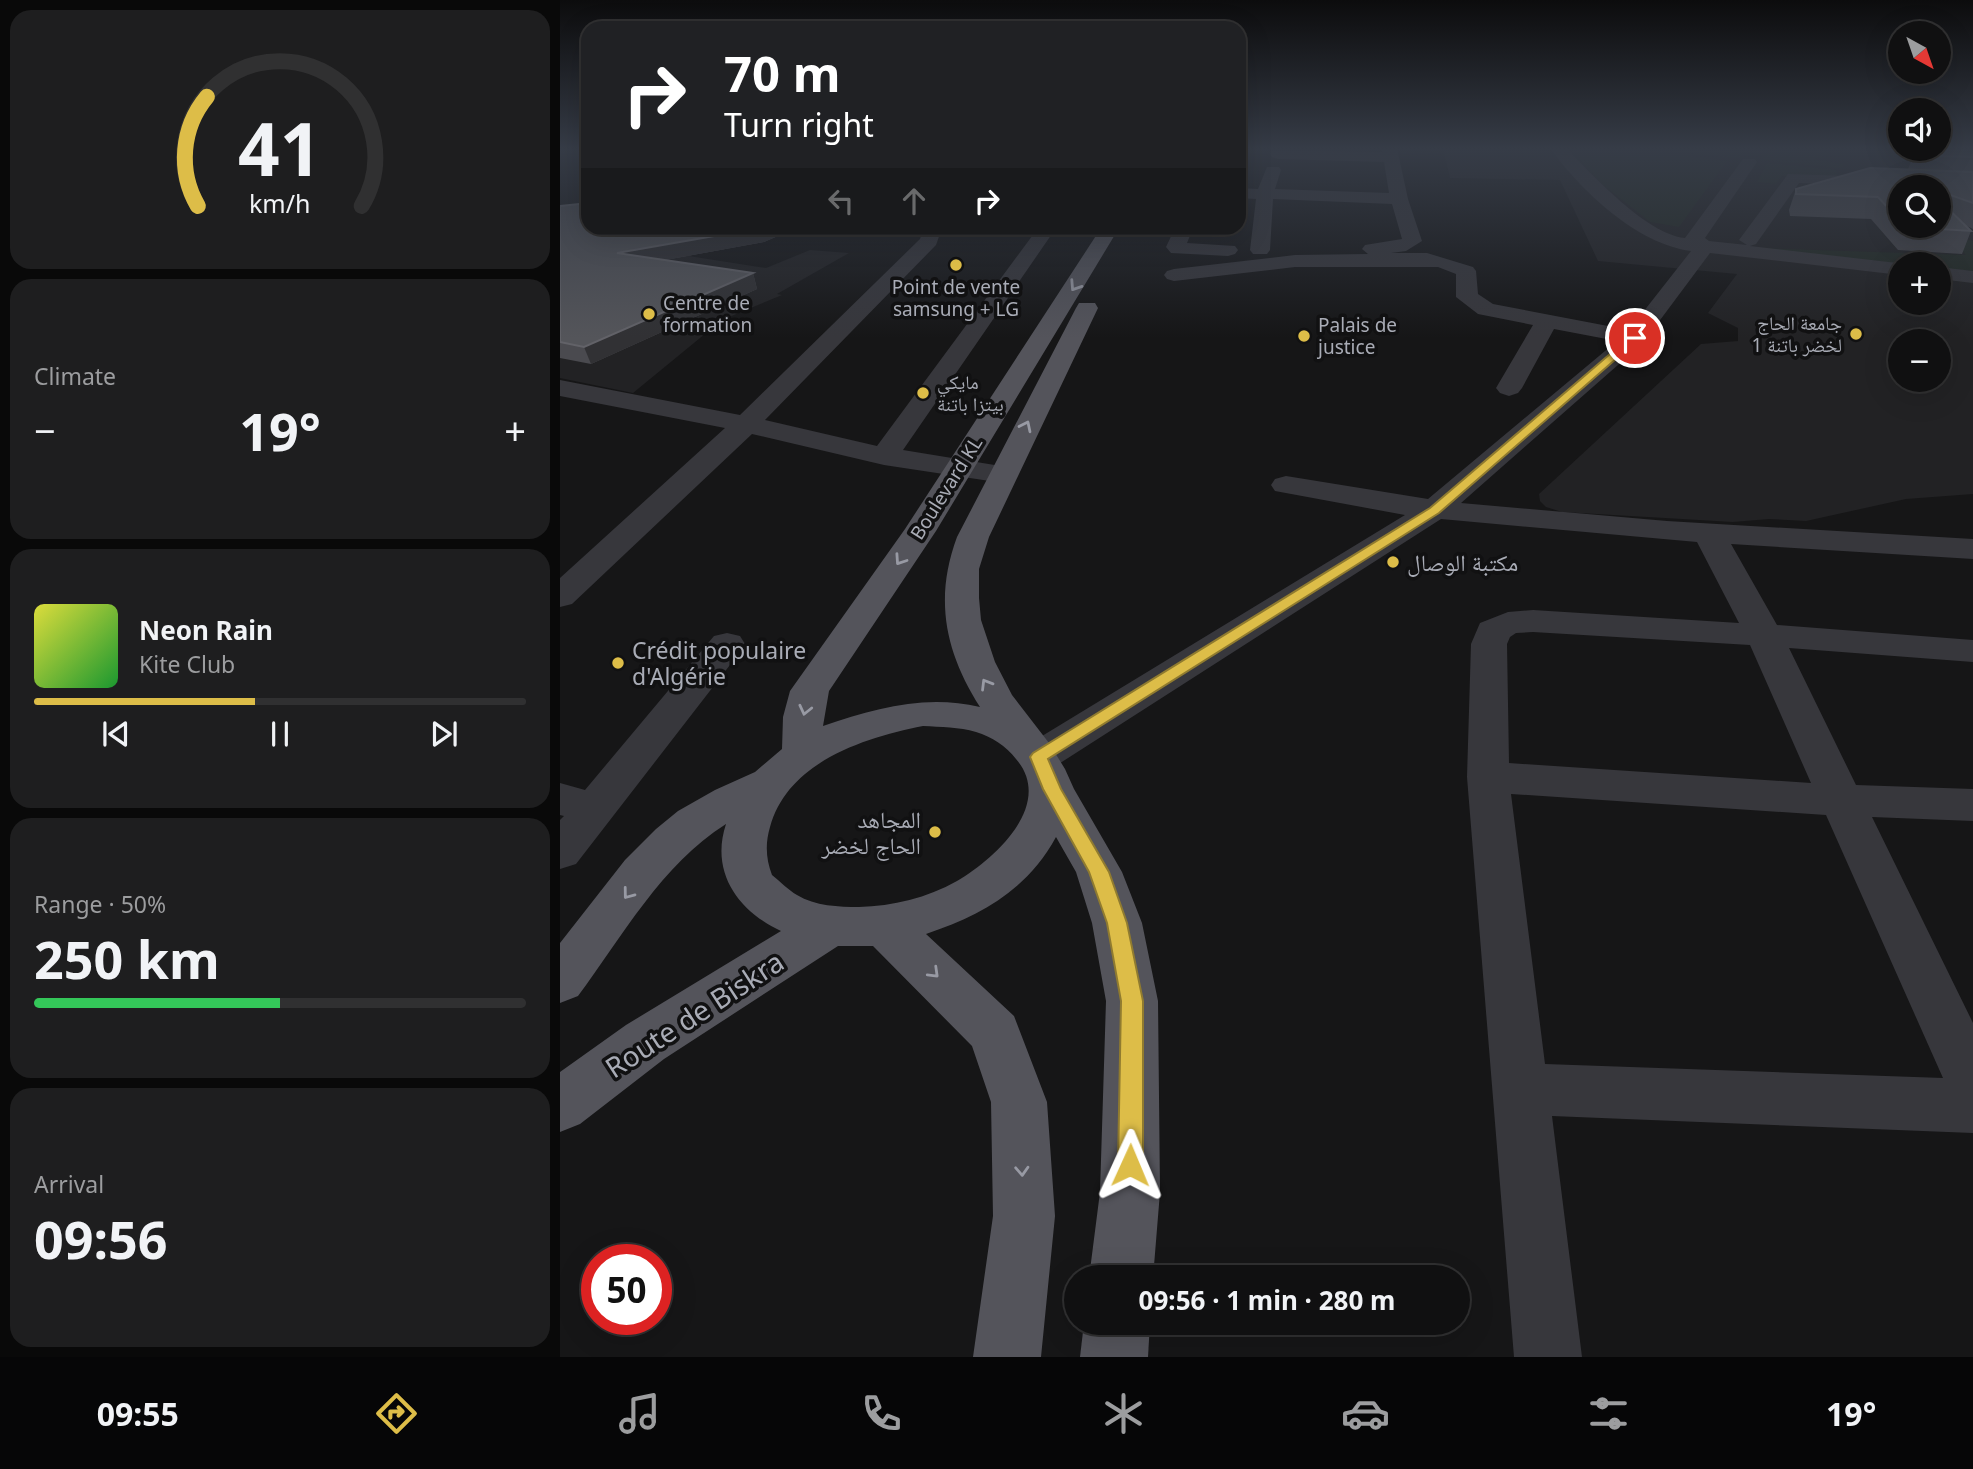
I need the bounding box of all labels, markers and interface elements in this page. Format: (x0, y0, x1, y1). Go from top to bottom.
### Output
north arrow (1888, 21, 1951, 84)
map controls (1888, 21, 1951, 392)
text: 70 m (724, 40, 841, 106)
icon: right (609, 49, 700, 140)
text: 41 (238, 98, 322, 197)
button: sound (1888, 98, 1951, 161)
text: Turn right (724, 103, 874, 146)
button: search (1888, 175, 1951, 238)
icon: left (822, 182, 860, 220)
icon: ahead (895, 182, 933, 220)
icon: right (968, 182, 1006, 220)
text: km/h (249, 186, 311, 220)
button: + (1888, 252, 1951, 315)
marker: Point de vente samsung + LG (948, 257, 964, 273)
place label: Point de vente samsung + LG (892, 274, 1020, 322)
one-way arrow (1070, 278, 1083, 291)
place label: Centre de formation (663, 290, 752, 338)
marker: Centre de formation (641, 306, 657, 322)
pin (1605, 308, 1665, 368)
place label: جامعة الحاج لخضر باتنة 1 (1751, 310, 1842, 358)
place label: Palais de justice (1316, 312, 1397, 360)
icon: arrive (1616, 319, 1654, 357)
marker: جامعة الحاج لخضر باتنة 1 (1848, 326, 1864, 342)
marker: Palais de justice (1296, 328, 1312, 344)
button: − (1888, 329, 1951, 392)
text: Climate (34, 360, 116, 392)
place label: مايكي بيتزا باتنة (937, 369, 1004, 417)
marker: مايكي بيتزا باتنة (915, 385, 931, 401)
text: 19° (239, 395, 321, 466)
text: − (34, 404, 56, 456)
text: + (504, 404, 526, 456)
one-way arrow (1018, 421, 1032, 433)
street label: Boulevard KL (904, 431, 988, 544)
place label: مكتبة الوصال (1407, 546, 1518, 578)
one-way arrow (895, 552, 908, 565)
marker: مكتبة الوصال (1385, 554, 1401, 570)
text: Neon Rain (139, 612, 273, 648)
place label: Crédit populaire d'Algérie (632, 634, 806, 692)
text: Kite Club (139, 648, 235, 680)
marker: Crédit populaire d'Algérie (610, 655, 626, 671)
one-way arrow (981, 678, 994, 691)
one-way arrow (799, 704, 814, 716)
icon: previous (97, 715, 135, 753)
icon: pause (261, 715, 299, 753)
icon: next (425, 715, 463, 753)
place label: المجاهد الحاج لخضر (821, 803, 921, 861)
marker: المجاهد الحاج لخضر (927, 824, 943, 840)
one-way arrow (623, 886, 636, 899)
text: Range · 50% (34, 888, 166, 920)
text: 250 km (34, 923, 220, 994)
street label: Route de Biskra (597, 942, 791, 1086)
one-way arrow (926, 965, 939, 978)
position arrow (1093, 1128, 1167, 1202)
one-way arrow (1015, 1166, 1030, 1177)
text: Arrival (34, 1168, 104, 1200)
text: 09:56 (34, 1203, 168, 1274)
speed limit sign: 50 (581, 1244, 672, 1335)
text: 09:56 · 1 min · 280 m (1139, 1282, 1395, 1318)
icon: directions (372, 1389, 421, 1438)
icon: music (615, 1389, 664, 1438)
icon: phone (857, 1389, 906, 1438)
icon: climate (1099, 1389, 1148, 1438)
icon: car (1341, 1389, 1390, 1438)
icon: filters (1584, 1389, 1633, 1438)
text: 09:55 (97, 1392, 179, 1435)
text: 19° (1826, 1392, 1876, 1435)

